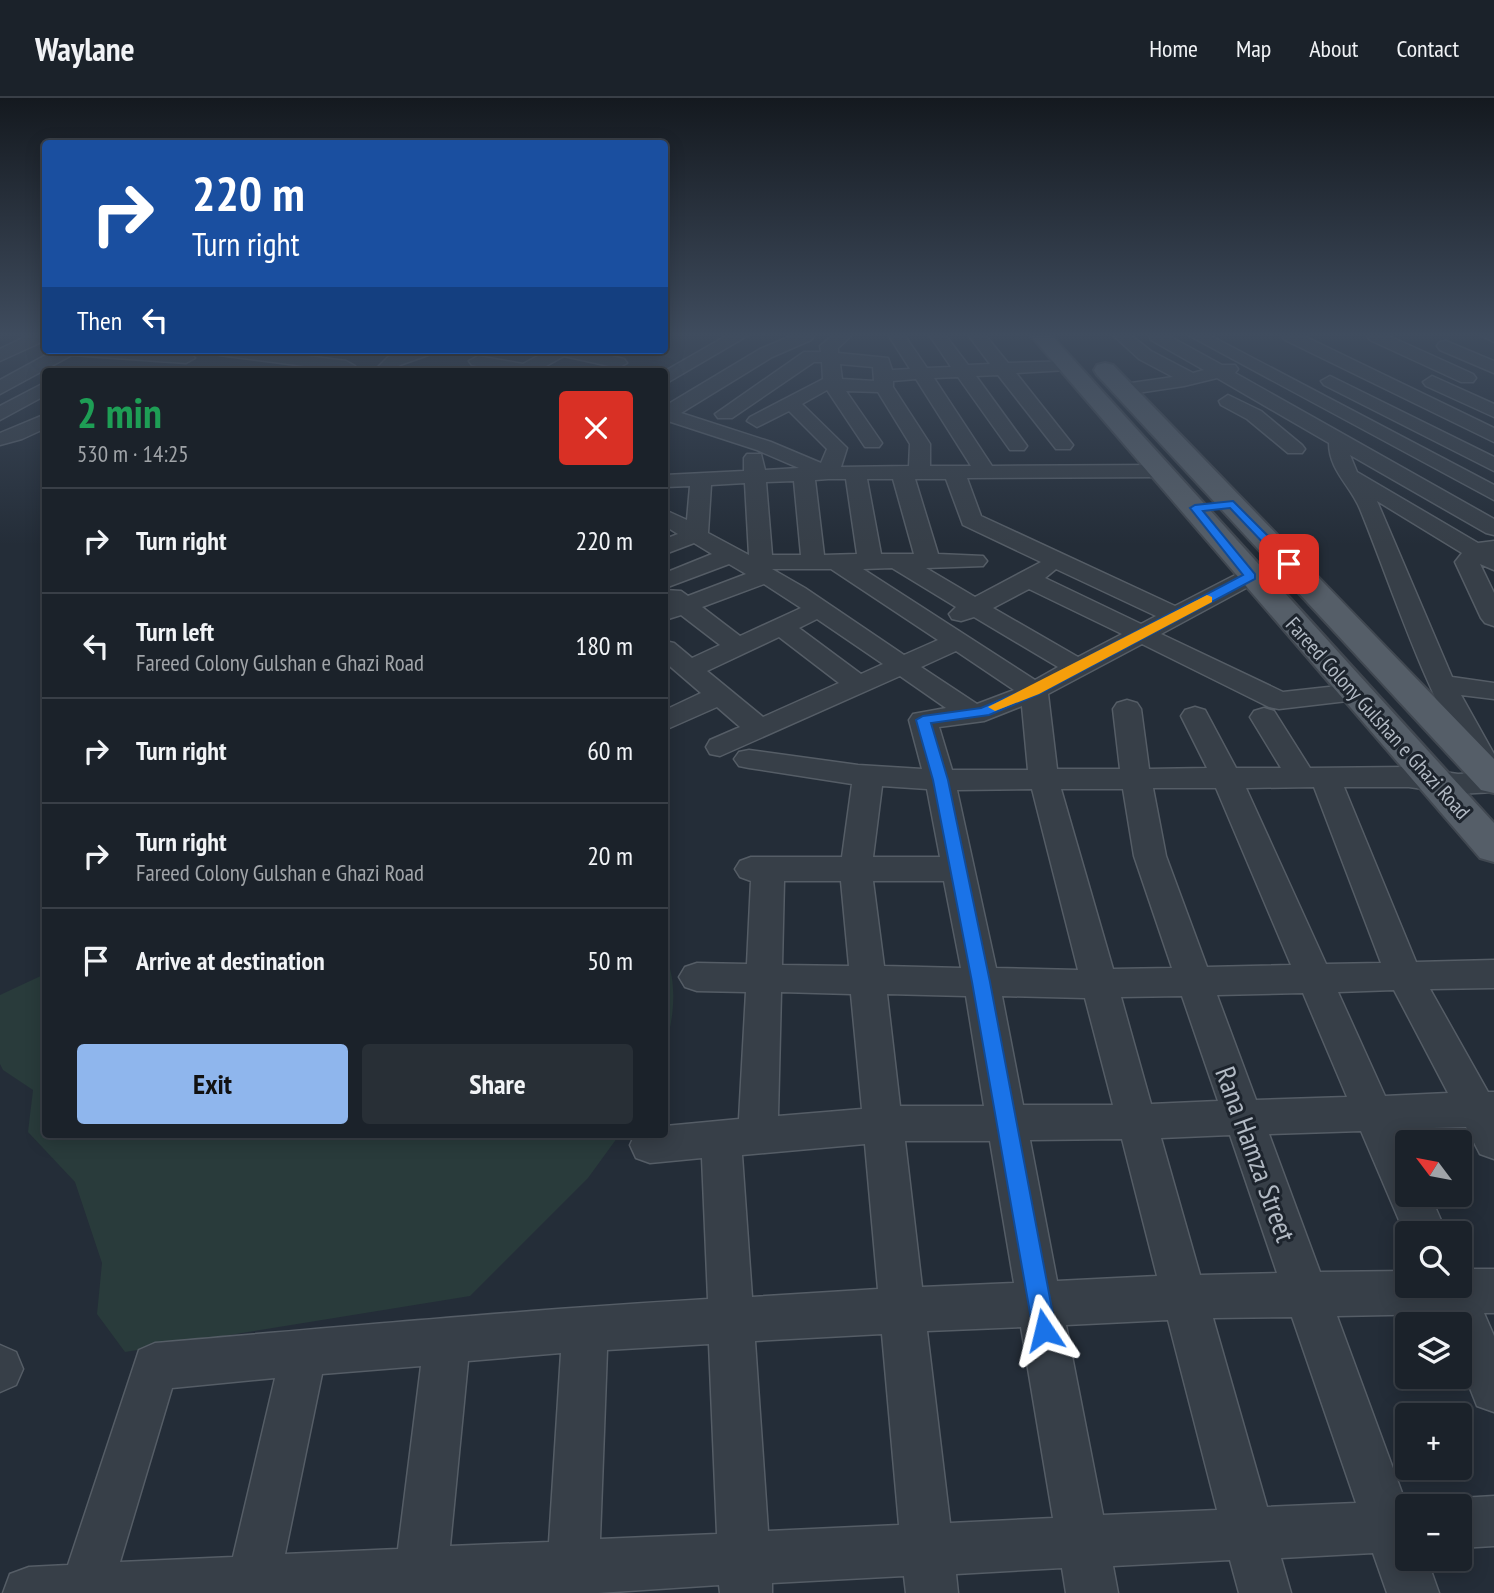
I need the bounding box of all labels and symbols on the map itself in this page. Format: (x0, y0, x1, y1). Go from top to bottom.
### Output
pin (1259, 534, 1319, 594)
street label: Fareed Colony Gulshan e Ghazi Road (1280, 611, 1476, 825)
street label: Rana Hamza Street (1207, 1061, 1305, 1247)
north arrow (1395, 1130, 1472, 1208)
position arrow (1007, 1293, 1081, 1367)

